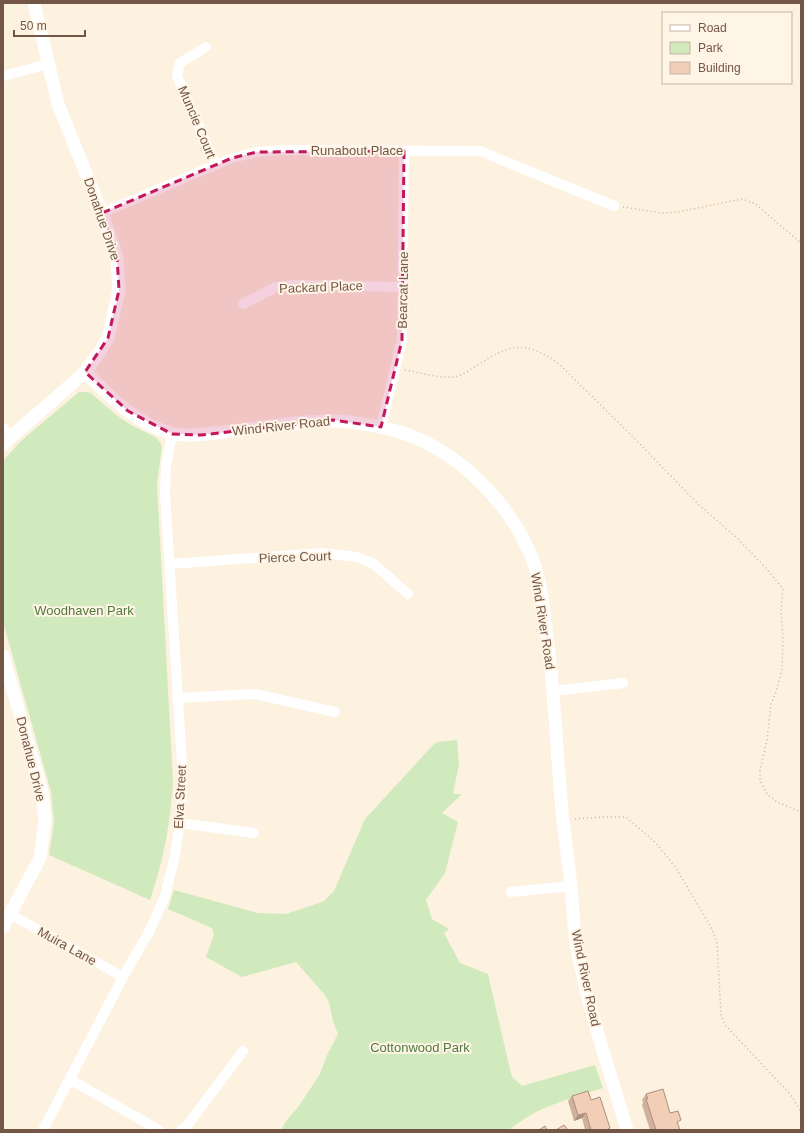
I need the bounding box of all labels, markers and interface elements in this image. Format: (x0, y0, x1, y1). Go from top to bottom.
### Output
scale bar (14, 12, 85, 38)
legend (662, 12, 792, 84)
text: 50 m (20, 19, 47, 33)
text: Road (698, 21, 727, 35)
text: Park (698, 41, 724, 55)
text: Building (698, 61, 741, 75)
street label: Muncie Court (175, 83, 219, 161)
street label: Runabout Place (311, 143, 403, 158)
street label: Donahue Drive (81, 176, 123, 262)
street label: Bearcat Lane (395, 251, 411, 329)
street label: Packard Place (279, 278, 363, 296)
street label: Wind River Road (231, 413, 331, 439)
street label: Pierce Court (259, 548, 332, 566)
street label: Wind River Road (528, 571, 558, 671)
park label: Woodhaven Park (34, 603, 134, 618)
street label: Donahue Drive (13, 715, 49, 803)
street label: Elva Street (171, 764, 189, 829)
street label: Muira Lane (35, 924, 99, 968)
street label: Wind River Road (568, 928, 604, 1028)
park label: Cottonwood Park (370, 1040, 470, 1055)

